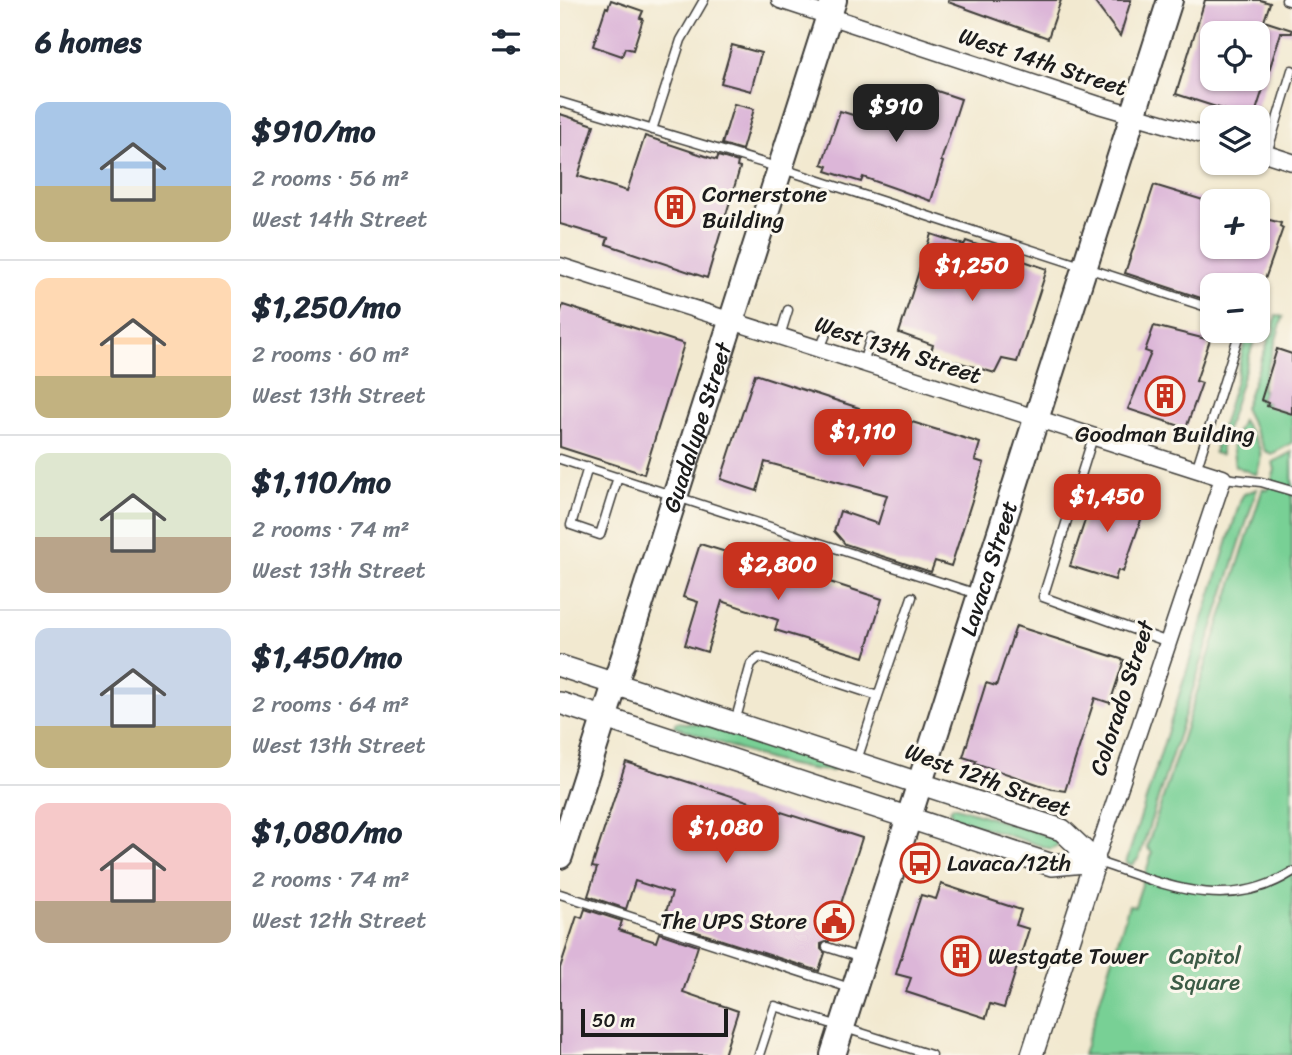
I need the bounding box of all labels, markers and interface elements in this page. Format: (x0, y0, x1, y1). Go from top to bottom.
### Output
text: 6 homes (35, 15, 142, 69)
street label: West 14th Street (953, 15, 1133, 109)
map controls (1200, 21, 1270, 343)
button: locate (1200, 21, 1270, 91)
icon: filters (487, 23, 525, 61)
pin: $910 (855, 85, 937, 144)
text: $910 (869, 86, 923, 127)
text: $910/mo (252, 104, 376, 158)
button: layers (1200, 105, 1270, 175)
icon: home (91, 130, 175, 214)
text: 2 rooms · 56 m² (252, 158, 409, 199)
place label: Cornerstone Building (702, 174, 828, 241)
building icon: Cornerstone Building (654, 186, 696, 228)
button: + (1200, 189, 1270, 259)
text: West 14th Street (252, 199, 427, 240)
pin: $1,250 (915, 244, 1029, 303)
text: $1,250 (935, 245, 1009, 286)
button: − (1200, 273, 1270, 343)
text: $1,250/mo (252, 280, 401, 334)
street label: West 13th Street (809, 304, 987, 396)
icon: home (91, 306, 175, 390)
text: 2 rooms · 60 m² (252, 334, 410, 375)
street label: Guadalupe Street (651, 335, 744, 518)
text: West 13th Street (252, 375, 426, 416)
building icon: Goodman Building (1144, 375, 1186, 417)
pin: $1,110 (806, 410, 920, 469)
text: $1,110 (830, 411, 896, 452)
place label: Goodman Building (1075, 414, 1255, 455)
text: $1,110/mo (252, 455, 391, 509)
pin: $1,450 (1050, 475, 1164, 534)
text: $1,450 (1070, 476, 1144, 517)
icon: home (91, 481, 175, 565)
street label: Lavaca Street (948, 495, 1029, 641)
text: 2 rooms · 74 m² (252, 509, 409, 550)
pin: $2,800 (721, 542, 835, 602)
text: $2,800 (739, 544, 817, 585)
text: West 13th Street (252, 550, 426, 591)
street label: Colorado Street (1078, 613, 1167, 781)
text: $1,450/mo (252, 630, 402, 684)
icon: home (91, 656, 175, 740)
text: 2 rooms · 64 m² (252, 684, 409, 725)
text: West 13th Street (252, 725, 426, 766)
street label: West 12th Street (899, 731, 1077, 829)
text: $1,080/mo (252, 805, 402, 859)
pin: $1,080 (669, 806, 783, 865)
text: $1,080 (689, 807, 763, 848)
icon: home (91, 831, 175, 915)
bus stop icon: Lavaca/12th (899, 842, 941, 884)
place label: Lavaca/12th (947, 843, 1071, 884)
text: 2 rooms · 74 m² (252, 859, 409, 900)
text: West 12th Street (252, 900, 426, 941)
public building icon: The UPS Store (813, 900, 855, 942)
place label: The UPS Store (660, 901, 807, 942)
building icon: Westgate Tower (940, 935, 982, 977)
place label: Westgate Tower (988, 936, 1150, 977)
park label: Capitol Square (1169, 936, 1242, 1003)
text: 50 m (592, 1004, 635, 1037)
scale bar (581, 1006, 728, 1038)

